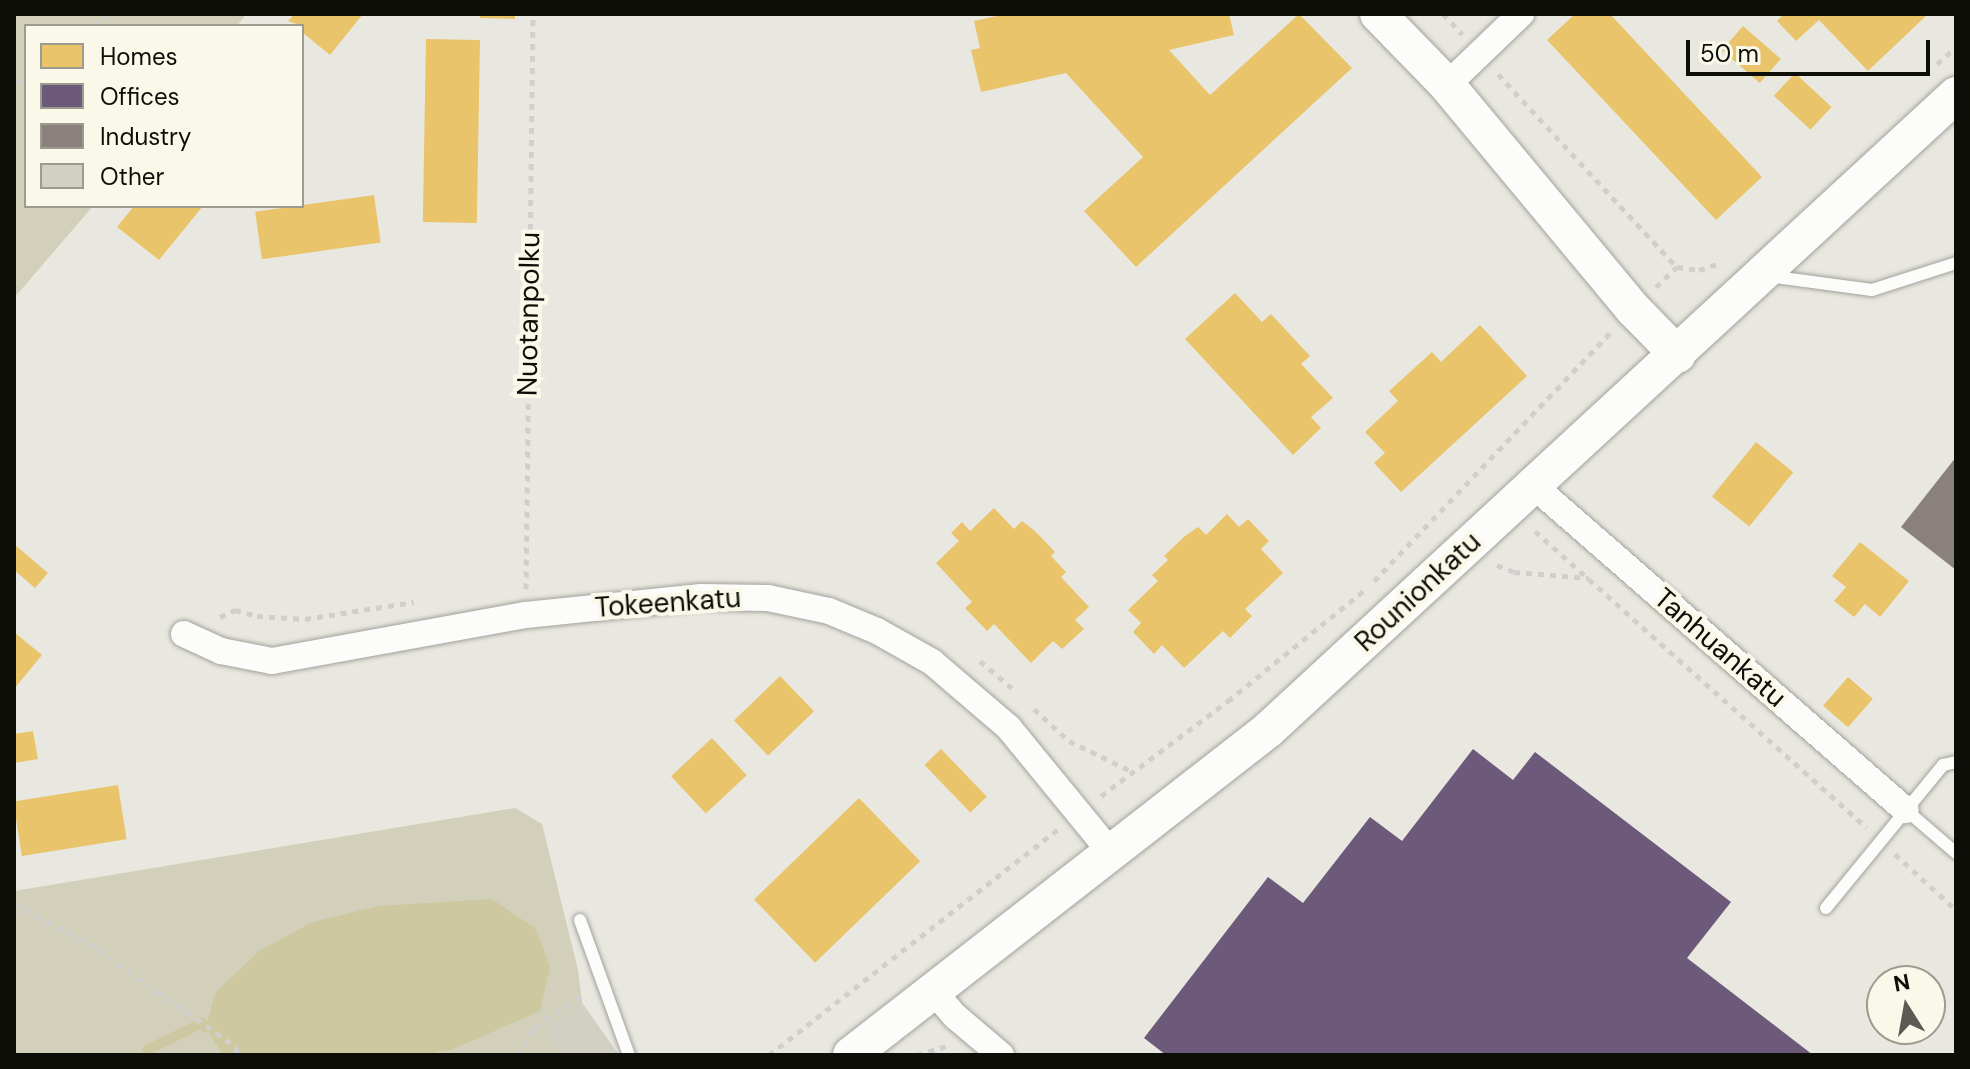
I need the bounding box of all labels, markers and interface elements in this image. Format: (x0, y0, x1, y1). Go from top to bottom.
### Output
legend (24, 24, 304, 208)
scale bar (1690, 24, 1934, 74)
text: 50 m (1700, 38, 1759, 69)
text: Homes (100, 41, 178, 72)
text: Offices (100, 81, 180, 112)
text: Industry (100, 121, 191, 152)
text: Other (100, 161, 164, 192)
street label: Nuotanpolku (511, 232, 547, 396)
street label: Rounionkatu (1348, 525, 1488, 659)
street label: Tokeenkatu (594, 581, 742, 625)
street label: Tanhuankatu (1647, 581, 1793, 715)
north arrow (1866, 965, 1946, 1045)
text: N (1891, 967, 1912, 999)

